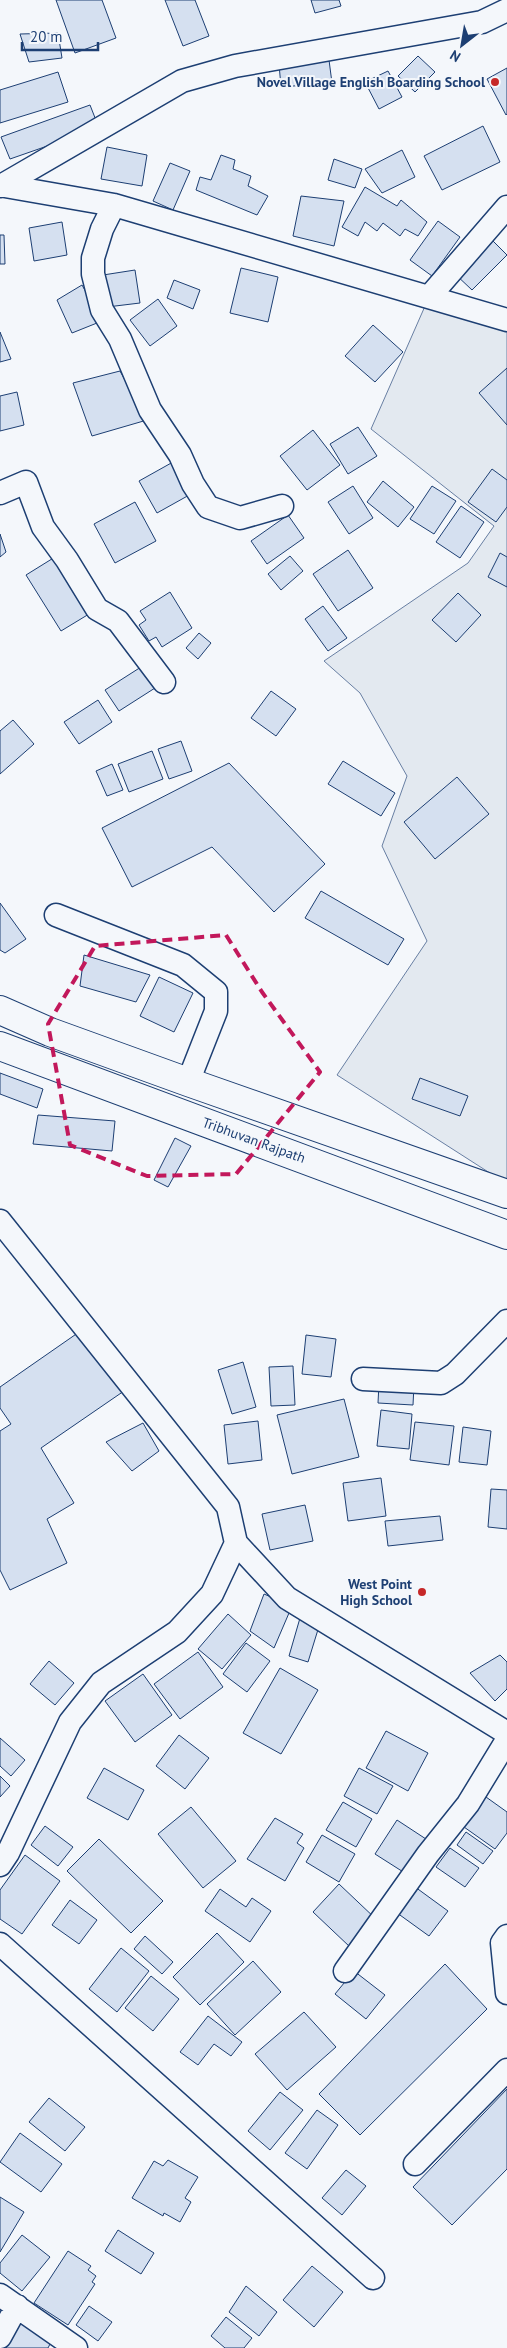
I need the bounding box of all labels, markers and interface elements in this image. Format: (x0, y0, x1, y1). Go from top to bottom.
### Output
scale bar (22, 20, 99, 52)
north arrow (437, 20, 487, 70)
text: 20 m (30, 27, 63, 46)
text: N (447, 46, 464, 66)
place label: Novel Village English Boarding School (257, 73, 486, 91)
marker: Novel Village English Boarding School (489, 76, 501, 88)
street label: Tribhuvan Rajpath (200, 1113, 308, 1167)
place label: West Point High School (340, 1575, 413, 1609)
marker: West Point High School (416, 1586, 428, 1598)

